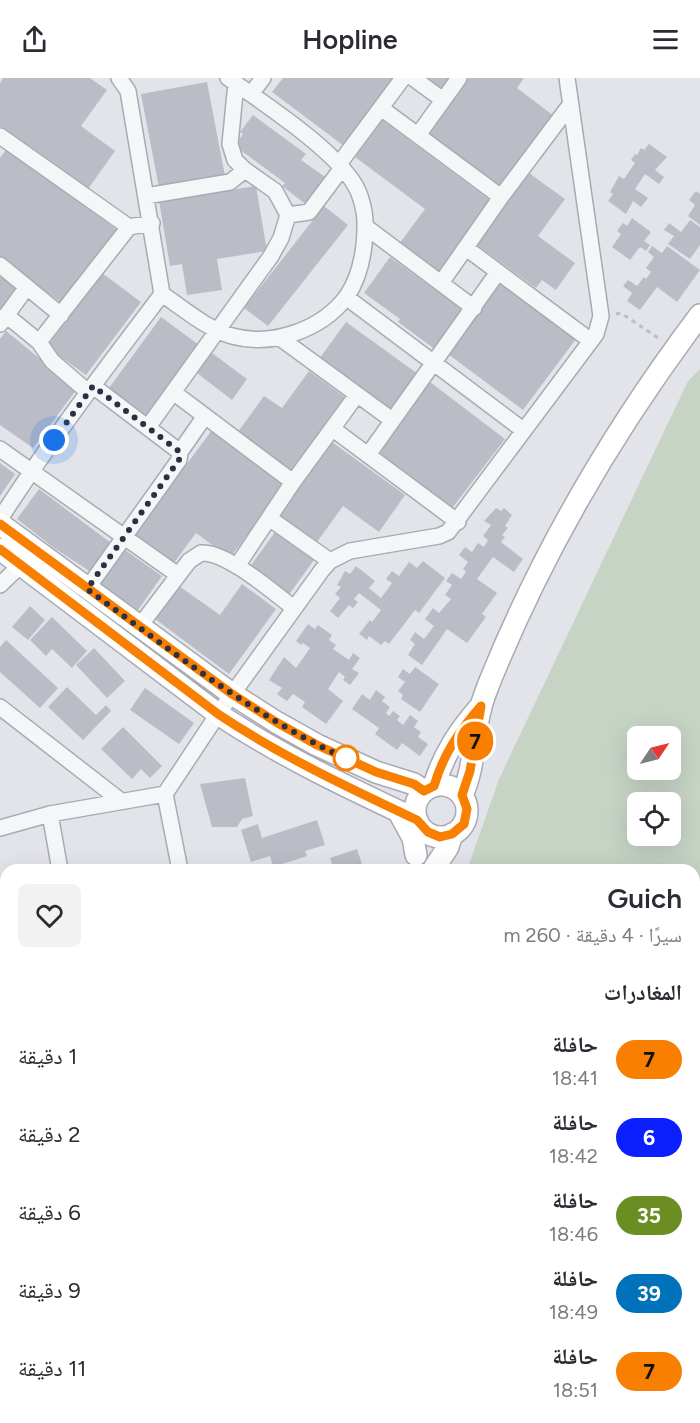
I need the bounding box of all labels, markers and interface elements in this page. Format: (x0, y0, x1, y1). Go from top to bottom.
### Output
icon: share (18, 23, 51, 56)
text: Hopline (302, 23, 398, 56)
icon: menu (649, 23, 682, 56)
your location (39, 425, 69, 455)
line badge: 7 (456, 722, 494, 760)
north arrow (627, 726, 681, 780)
map controls (627, 726, 681, 846)
text: 7 (469, 729, 481, 754)
unlabelled marker (333, 745, 359, 771)
button: locate (627, 792, 681, 846)
text: Guich (607, 881, 682, 915)
button: heart (18, 884, 81, 947)
text: سيرًا · 4 دقيقة · 260 m (504, 923, 682, 947)
text: المغادرات (604, 979, 682, 1006)
text: حافلة (552, 1031, 598, 1058)
text: 1 دقيقة (18, 1043, 77, 1070)
text: 7 (643, 1047, 655, 1072)
text: 18:41 (552, 1066, 598, 1090)
text: حافلة (552, 1109, 598, 1136)
text: 2 دقيقة (18, 1121, 80, 1148)
text: 6 (643, 1125, 655, 1150)
text: 18:42 (549, 1144, 598, 1168)
text: حافلة (552, 1187, 598, 1214)
text: 6 دقيقة (18, 1199, 81, 1226)
text: 35 (637, 1203, 661, 1228)
text: 18:46 (549, 1222, 598, 1246)
text: حافلة (552, 1265, 598, 1292)
text: 9 دقيقة (18, 1277, 81, 1304)
text: 39 (637, 1281, 661, 1306)
text: 18:49 (549, 1300, 598, 1324)
text: حافلة (552, 1343, 598, 1370)
text: 11 دقيقة (18, 1355, 86, 1382)
text: 7 (643, 1359, 655, 1384)
text: 18:51 (553, 1378, 598, 1402)

